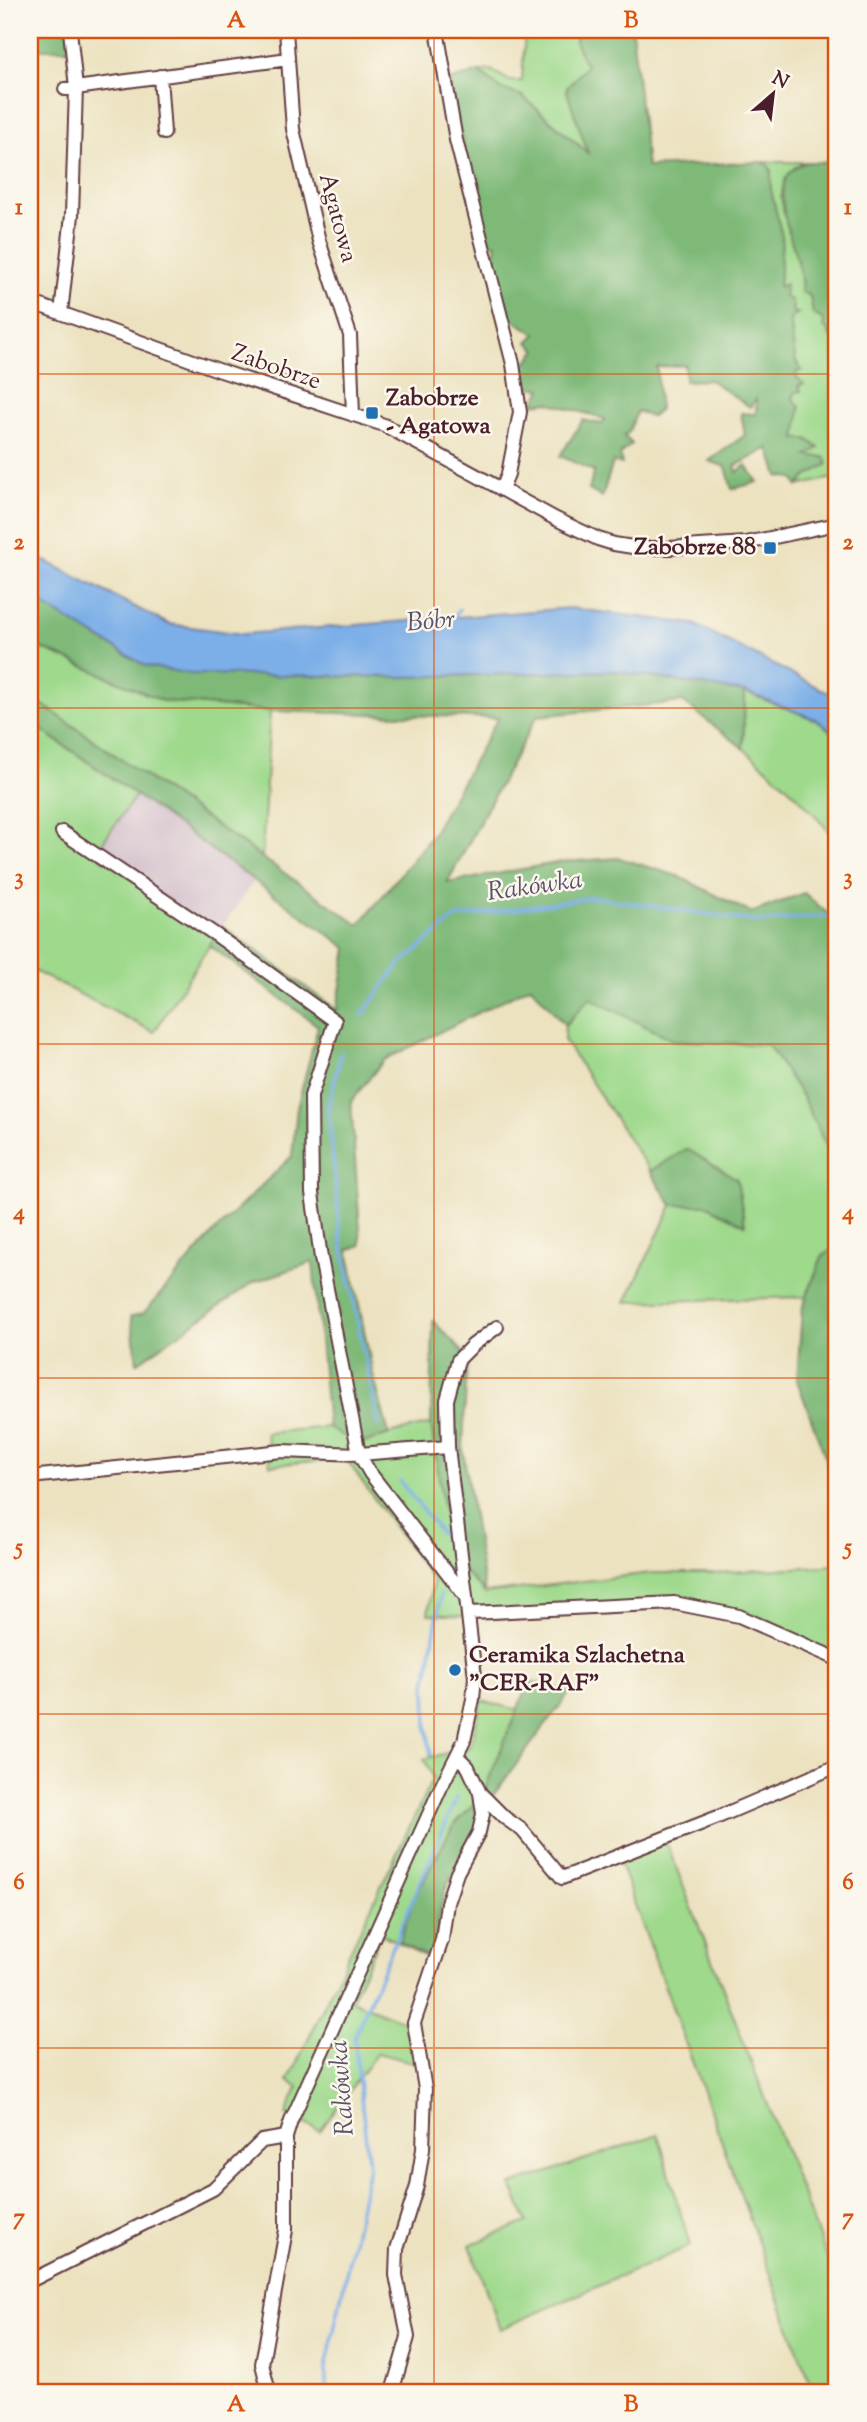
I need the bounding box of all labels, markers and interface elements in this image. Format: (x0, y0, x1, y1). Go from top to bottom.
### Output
text: A (227, 5, 246, 38)
text: B (624, 5, 639, 38)
north arrow (738, 60, 808, 130)
text: N (767, 66, 793, 97)
street label: Agatowa (309, 170, 365, 266)
text: 1 (15, 192, 23, 225)
text: 1 (844, 192, 852, 225)
street label: Zabobrze (227, 337, 325, 399)
place label: Zabobrze - Agatowa (386, 382, 491, 444)
marker: Zabobrze - Agatowa (364, 405, 380, 421)
text: 2 (14, 527, 25, 560)
text: 2 (843, 527, 854, 560)
place label: Zabobrze 88 (634, 531, 756, 565)
marker: Zabobrze 88 (762, 540, 778, 556)
water label: Bóbr (405, 601, 457, 643)
text: 3 (14, 862, 24, 895)
water label: Rakówka (485, 862, 585, 912)
text: 3 (843, 862, 853, 895)
text: 4 (12, 1197, 25, 1230)
text: 4 (841, 1197, 854, 1230)
text: 5 (13, 1532, 23, 1565)
text: 5 (842, 1532, 852, 1565)
place label: Ceramika Szlachetna "CER-RAF" (469, 1639, 686, 1701)
marker: Ceramika Szlachetna "CER-RAF" (447, 1662, 463, 1678)
text: 6 (13, 1867, 25, 1900)
text: 6 (842, 1867, 854, 1900)
water label: Rakówka (321, 2039, 365, 2137)
text: 7 (13, 2202, 25, 2235)
text: 7 (842, 2202, 854, 2235)
text: A (227, 2389, 246, 2422)
text: B (624, 2389, 639, 2422)

